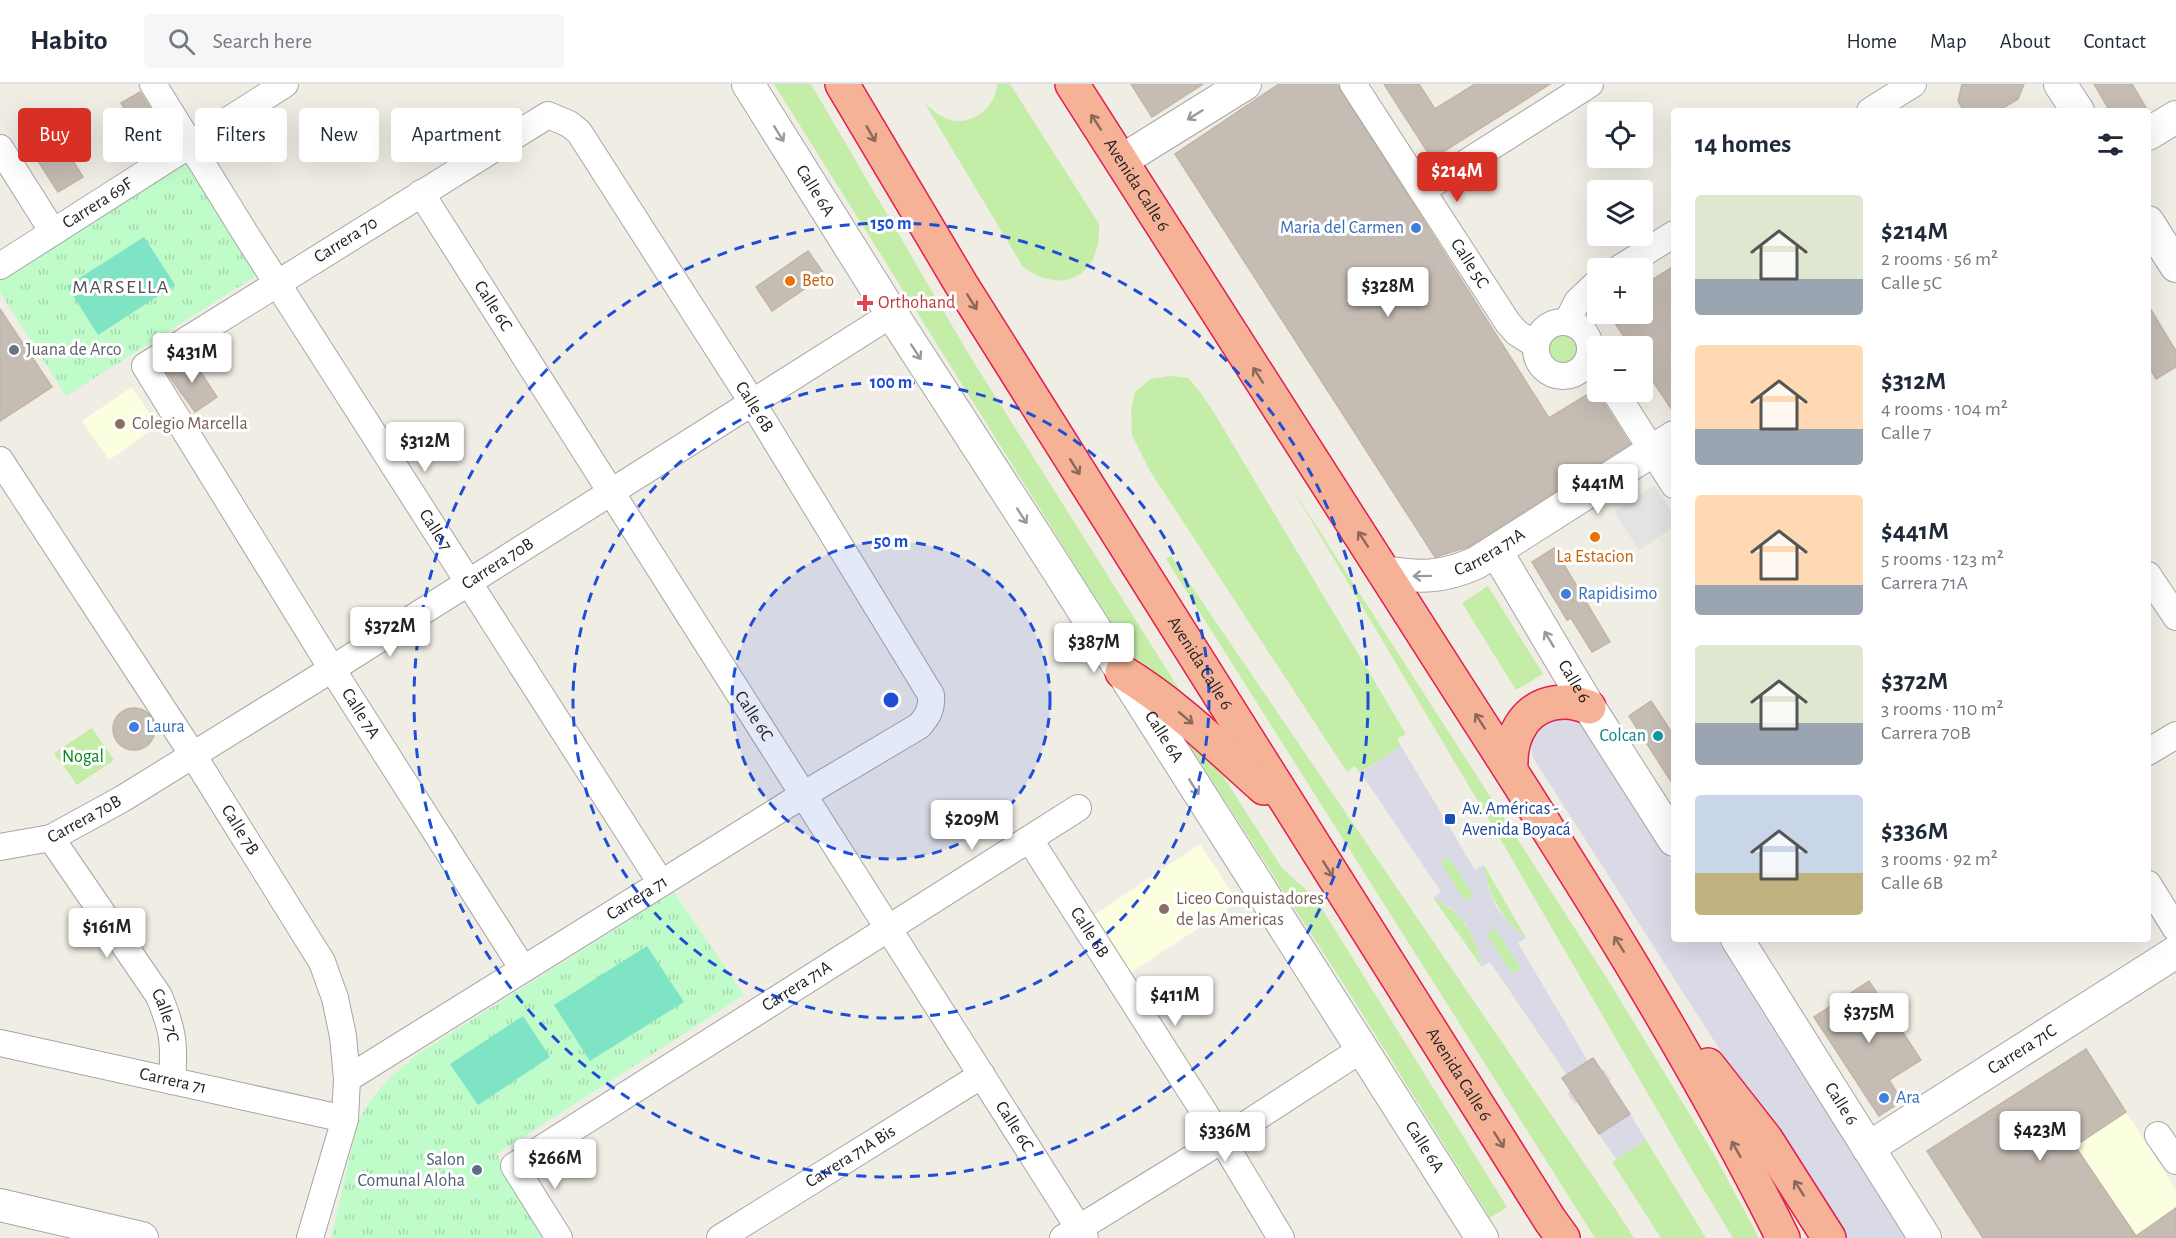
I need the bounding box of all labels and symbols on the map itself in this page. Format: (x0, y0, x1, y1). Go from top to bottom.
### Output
one-way arrow (1187, 109, 1204, 121)
one-way arrow (1090, 114, 1103, 131)
one-way arrow (772, 125, 785, 142)
one-way arrow (866, 126, 878, 143)
street label: Avenida Calle 6 (1100, 135, 1173, 235)
pin: $214M (1415, 152, 1499, 203)
street label: Calle 6A (792, 162, 838, 220)
street label: Carrera 69F (60, 175, 136, 232)
street label: Carrera 70 (311, 213, 381, 267)
text: 150 m (871, 215, 911, 233)
place label: Maria del Carmen (1280, 219, 1404, 237)
marker: Maria del Carmen (1409, 221, 1423, 235)
street label: Calle 5C (1447, 236, 1492, 291)
pin: $328M (1346, 267, 1430, 318)
place label: Beto (802, 272, 834, 290)
marker: Beto (783, 274, 797, 288)
district label: MARSELLA (72, 277, 170, 297)
street label: Calle 6C (470, 278, 515, 334)
one-way arrow (966, 293, 978, 310)
marker: Orthohand (856, 294, 874, 312)
place label: Orthohand (878, 294, 955, 312)
pin: $431M (150, 333, 234, 384)
place label: Juana de Arco (26, 341, 122, 359)
marker: Juana de Arco (7, 343, 21, 357)
one-way arrow (911, 343, 923, 360)
one-way arrow (1252, 367, 1264, 384)
text: 100 m (870, 374, 912, 392)
street label: Calle 6B (732, 378, 776, 436)
place label: Colegio Marcella (132, 415, 248, 433)
marker: Colegio Marcella (113, 417, 127, 431)
pin: $312M (383, 422, 467, 473)
one-way arrow (1070, 458, 1082, 475)
pin: $441M (1556, 464, 1640, 515)
street label: Calle 7 (415, 506, 455, 554)
one-way arrow (1016, 507, 1029, 524)
street label: Carrera 71A (1452, 525, 1529, 579)
marker: La Estacion (1588, 530, 1602, 544)
one-way arrow (1357, 531, 1369, 548)
text: 50 m (874, 533, 908, 551)
street label: Carrera 70B (459, 535, 537, 593)
place label: La Estacion (1556, 548, 1634, 566)
one-way arrow (1412, 570, 1432, 582)
place label: Rapidisimo (1578, 585, 1658, 603)
marker: Rapidisimo (1559, 587, 1573, 601)
pin: $372M (348, 607, 432, 658)
street label: Avenida Calle 6 (1164, 614, 1236, 713)
pin: $387M (1052, 623, 1136, 674)
one-way arrow (1542, 631, 1554, 648)
street label: Calle 6 (1554, 657, 1593, 706)
street label: Calle 7A (338, 685, 383, 743)
street label: Calle 6C (731, 688, 776, 745)
centre of rings (881, 690, 901, 710)
street label: Calle 6A (1141, 708, 1187, 766)
one-way arrow (1178, 711, 1193, 725)
one-way arrow (1473, 713, 1485, 730)
place label: Laura (146, 718, 185, 736)
marker: Laura (127, 720, 141, 734)
place label: Colcan (1600, 727, 1646, 745)
marker: Colcan (1651, 729, 1665, 743)
park label: Nogal (62, 748, 104, 766)
one-way arrow (1188, 778, 1201, 795)
street label: Carrera 70B (45, 792, 124, 847)
pin: $209M (930, 800, 1014, 851)
place label: Av. Américas - Avenida Boyacá (1462, 800, 1571, 839)
street label: Calle 7B (218, 802, 262, 858)
marker: Av. Américas - Avenida Boyacá (1443, 812, 1457, 826)
one-way arrow (1322, 860, 1334, 876)
street label: Carrera 71 (604, 873, 671, 924)
place label: Liceo Conquistadores de las Americas (1176, 890, 1324, 929)
marker: Liceo Conquistadores de las Americas (1157, 902, 1171, 916)
street label: Calle 6B (1067, 904, 1112, 961)
pin: $161M (65, 908, 149, 959)
one-way arrow (1613, 936, 1625, 953)
street label: Carrera 71A (759, 957, 835, 1015)
pin: $411M (1133, 976, 1217, 1027)
street label: Calle 7C (148, 985, 181, 1043)
pin: $375M (1827, 993, 1911, 1044)
street label: Carrera 71C (1985, 1021, 2060, 1078)
street label: Avenida Calle 6 (1423, 1025, 1495, 1125)
street label: Carrera 71 (138, 1065, 208, 1097)
street label: Calle 6 (1821, 1080, 1861, 1129)
place label: Ara (1896, 1089, 1920, 1107)
marker: Ara (1877, 1091, 1891, 1105)
street label: Calle 6C (992, 1098, 1037, 1155)
pin: $423M (1998, 1111, 2082, 1162)
pin: $336M (1183, 1112, 1267, 1163)
street label: Calle 6A (1401, 1118, 1447, 1176)
street label: Carrera 71A Bis (803, 1122, 899, 1191)
one-way arrow (1494, 1131, 1506, 1148)
pin: $266M (513, 1139, 597, 1190)
one-way arrow (1730, 1141, 1742, 1158)
place label: Salon Comunal Aloha (358, 1151, 465, 1190)
marker: Salon Comunal Aloha (470, 1163, 484, 1177)
one-way arrow (1792, 1180, 1804, 1197)

